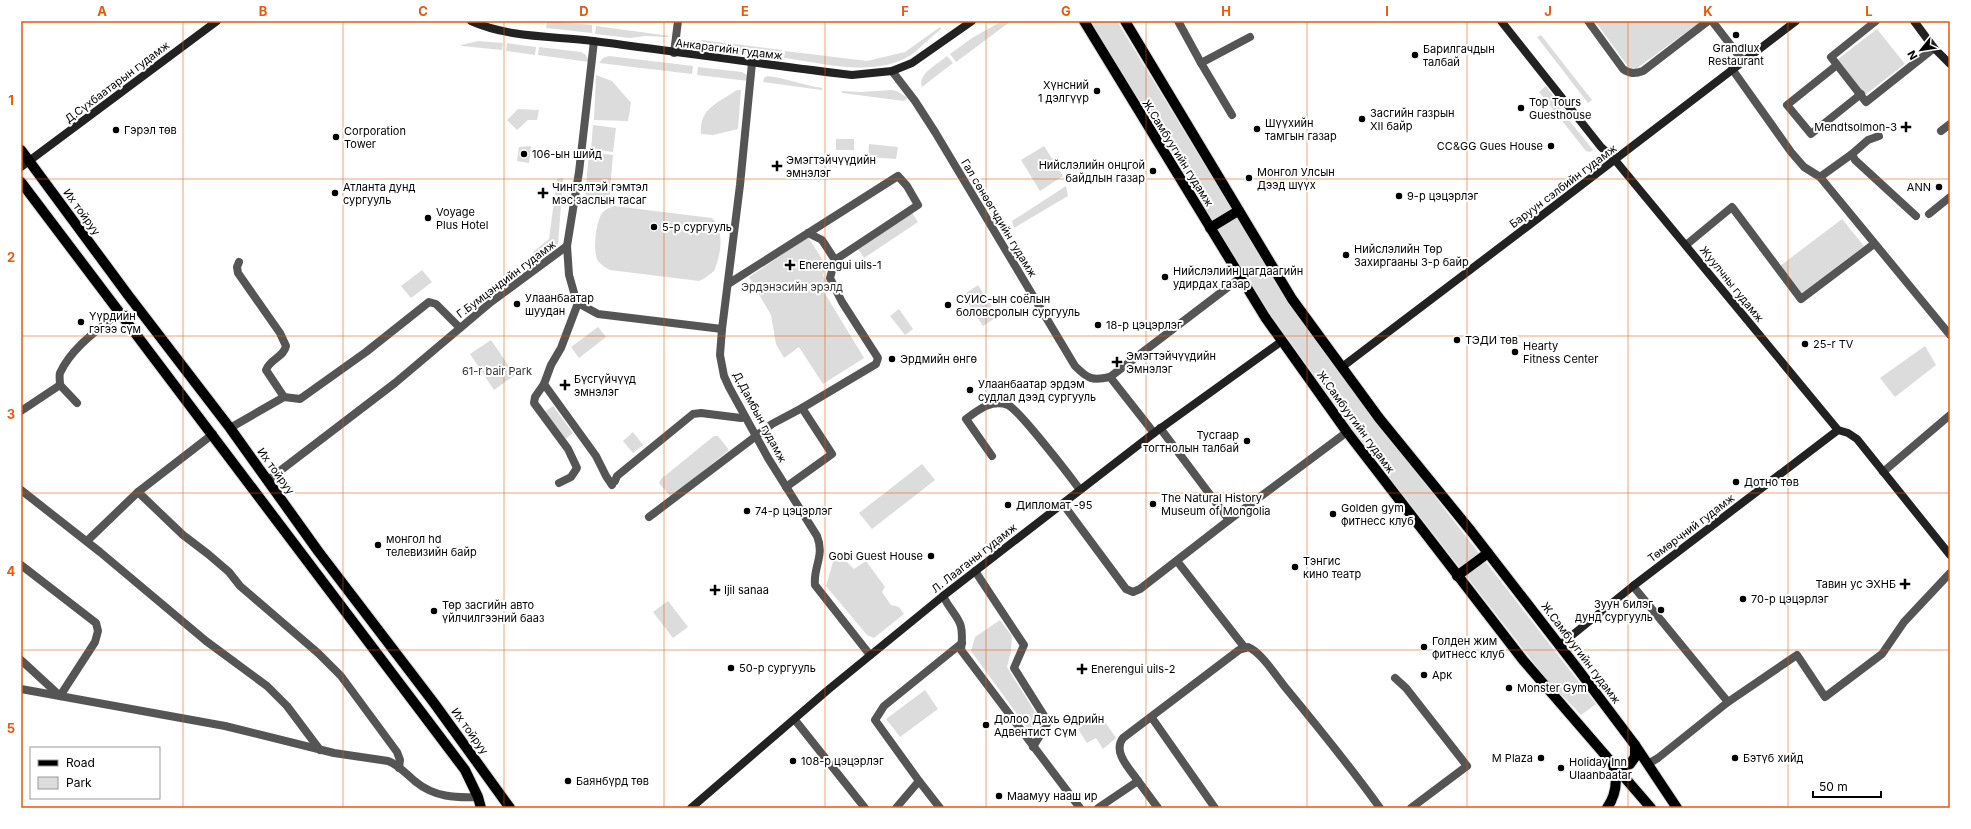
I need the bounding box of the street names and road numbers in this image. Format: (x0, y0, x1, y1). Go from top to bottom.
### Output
street label: Анкарагийн гудамж (675, 35, 784, 63)
street label: Д.Сүхбаатарын гудамж (62, 38, 172, 126)
street label: Ж.Самбуугийн гудамж (1139, 97, 1217, 209)
street label: Баруун сэлбийн гудамж (1507, 141, 1620, 231)
street label: Гал сөнөөгчдийн гудамж (958, 156, 1040, 280)
street label: Их тойруу (60, 186, 104, 238)
street label: Г.Бумцэндийн гудамж (454, 237, 559, 321)
street label: Жуулчны гудамж (1697, 243, 1767, 325)
street label: Ж.Самбуугийн гудамж (1314, 368, 1398, 476)
street label: Д.Дамбын гудамж (730, 369, 790, 465)
street label: Их тойруу (254, 445, 298, 497)
street label: Төмөрчний гудамж (1645, 491, 1737, 565)
street label: Л. Лааганы гудамж (928, 520, 1020, 596)
street label: Ж.Самбуугийн гудамж (1538, 599, 1624, 707)
street label: Их тойруу (448, 705, 492, 757)

